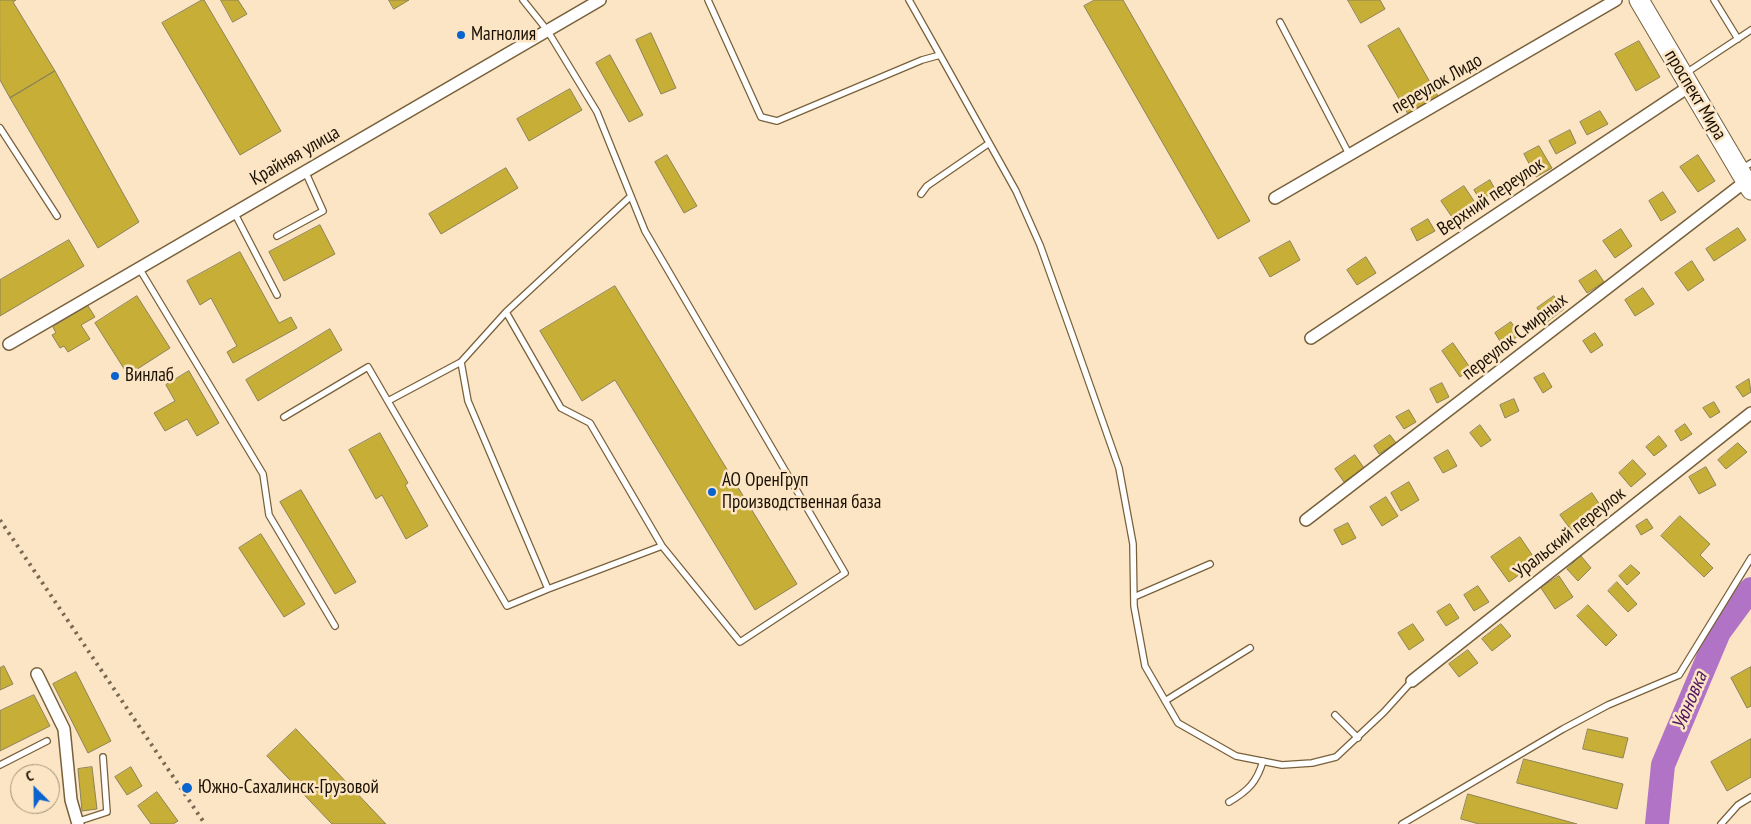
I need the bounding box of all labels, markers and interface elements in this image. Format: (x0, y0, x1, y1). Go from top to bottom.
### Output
place label: Магнолия (471, 24, 536, 46)
marker: Магнолия (455, 29, 467, 41)
street label: проспект Мира (1659, 46, 1731, 144)
street label: переулок Лидо (1388, 49, 1486, 119)
street label: Крайняя улица (246, 121, 344, 191)
street label: Верхний переулок (1433, 153, 1549, 241)
street label: переулок Смирных (1458, 289, 1572, 385)
place label: Винлаб (125, 365, 174, 387)
marker: Винлаб (109, 370, 121, 382)
place label: АО ОренГруп Производственная база (722, 470, 881, 514)
street label: Уральский переулок (1510, 482, 1630, 584)
marker: АО ОренГруп Производственная база (706, 486, 718, 498)
water label: Уюновка (1667, 668, 1713, 734)
north arrow (10, 764, 60, 814)
text: С (23, 767, 36, 786)
place label: Южно-Сахалинск-Грузовой (198, 777, 379, 799)
marker: Южно-Сахалинск-Грузовой (180, 781, 194, 795)

